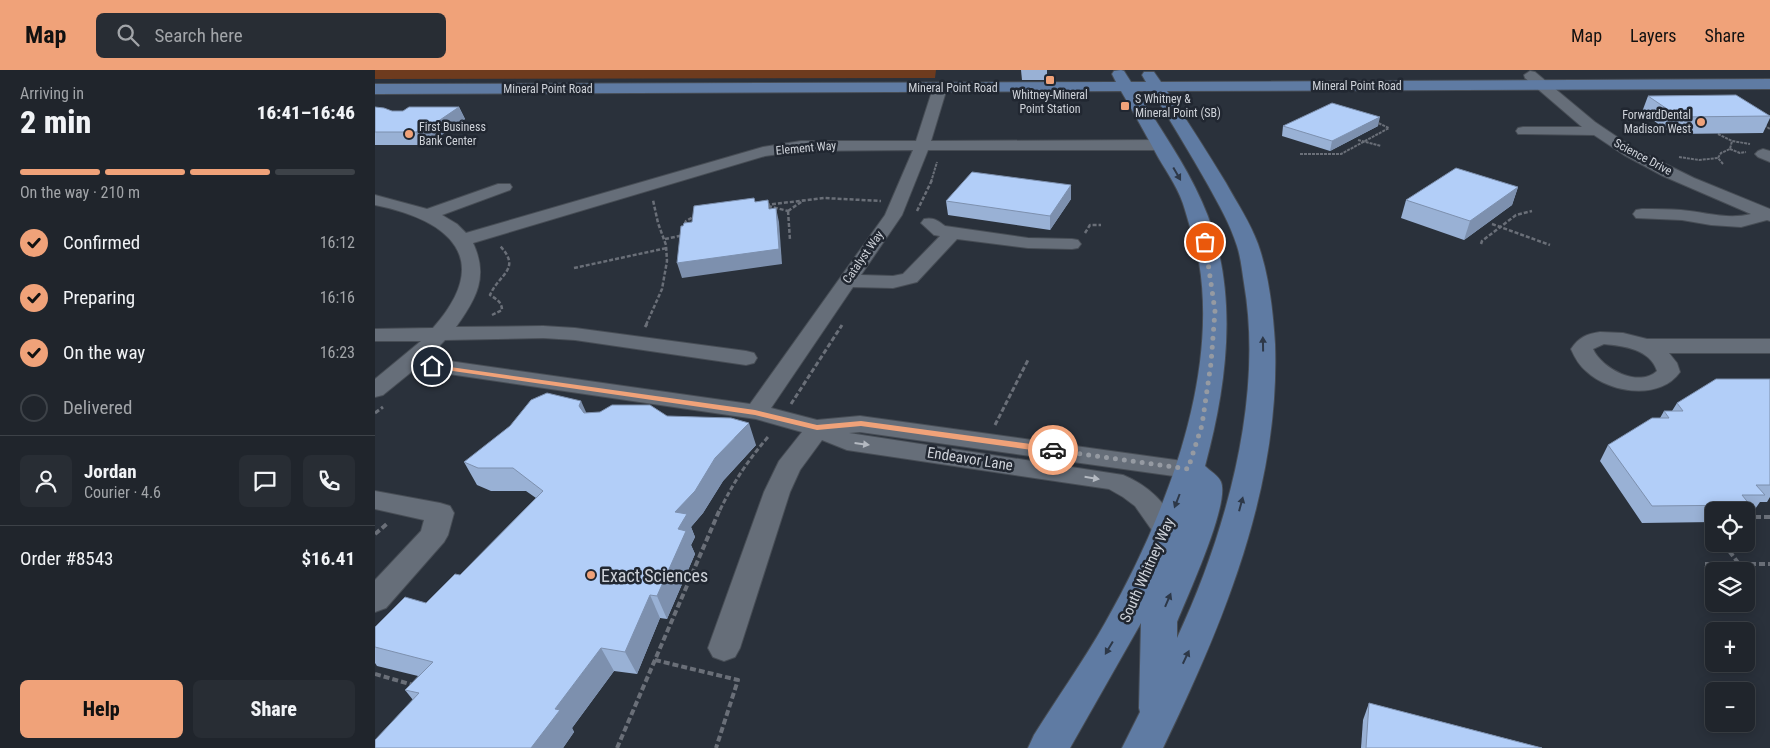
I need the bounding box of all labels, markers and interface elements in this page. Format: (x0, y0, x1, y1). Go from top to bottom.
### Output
search box (96, 13, 446, 58)
text: Map (25, 21, 66, 49)
icon: search (114, 21, 142, 49)
text: Search here (154, 24, 243, 47)
text: Map (1571, 25, 1602, 46)
text: Layers (1630, 25, 1677, 46)
text: Share (1705, 25, 1745, 46)
marker: Whitney-Mineral Point Station (1044, 74, 1056, 86)
street label: Mineral Point Road (1312, 79, 1402, 93)
street label: Mineral Point Road (908, 81, 998, 95)
street label: Mineral Point Road (503, 82, 593, 96)
text: Arriving in (20, 84, 84, 103)
place label: Whitney-Mineral Point Station (1012, 88, 1088, 116)
place label: S Whitney & Mineral Point (SB) (1135, 92, 1221, 120)
marker: S Whitney & Mineral Point (SB) (1119, 100, 1131, 112)
text: 16:41–16:46 (257, 101, 355, 124)
text: 2 min (20, 103, 91, 141)
place label: ForwardDental Madison West (1622, 108, 1691, 136)
marker: ForwardDental Madison West (1695, 116, 1707, 128)
place label: First Business Bank Center (419, 120, 486, 148)
marker: First Business Bank Center (403, 128, 415, 140)
street label: Science Drive (1612, 136, 1675, 178)
street label: Element Way (775, 138, 837, 158)
one-way arrow (1173, 168, 1182, 181)
text: On the way · 210 m (20, 183, 140, 202)
pin (1184, 221, 1226, 263)
street label: Catalyst Way (840, 228, 886, 286)
icon: bag (1191, 228, 1219, 256)
icon: check (20, 229, 48, 257)
text: Confirmed (63, 231, 140, 254)
text: 16:12 (320, 233, 355, 252)
icon: check (20, 284, 48, 312)
text: Preparing (63, 286, 135, 309)
text: 16:16 (320, 288, 355, 307)
one-way arrow (1259, 336, 1267, 352)
icon: check (20, 339, 48, 367)
text: On the way (63, 341, 145, 364)
text: 16:23 (320, 343, 355, 362)
pin (411, 345, 453, 387)
icon: home (418, 352, 446, 380)
text: Delivered (63, 396, 132, 419)
courier (1028, 425, 1078, 475)
icon: car (1039, 436, 1067, 464)
one-way arrow (855, 440, 871, 448)
street label: Endeavor Lane (926, 443, 1014, 475)
button: person (20, 455, 72, 507)
button: chat (239, 455, 291, 507)
button: phone (303, 455, 355, 507)
text: Jordan (84, 460, 137, 483)
one-way arrow (1085, 474, 1101, 482)
text: Courier · 4.6 (84, 483, 161, 502)
one-way arrow (1173, 493, 1180, 508)
one-way arrow (1237, 497, 1245, 512)
map controls (1705, 502, 1755, 732)
button: locate (1705, 502, 1755, 552)
street label: South Whitney Way (1116, 515, 1178, 625)
text: Order #8543 (20, 547, 113, 570)
text: $16.41 (301, 547, 355, 570)
button: layers (1705, 562, 1755, 612)
place label: Exact Sciences (601, 565, 708, 586)
marker: Exact Sciences (585, 569, 597, 581)
one-way arrow (1164, 593, 1172, 607)
button: + (1705, 622, 1755, 672)
one-way arrow (1104, 641, 1113, 654)
one-way arrow (1182, 650, 1190, 664)
button: Help (20, 680, 183, 738)
button: Share (193, 680, 355, 738)
button: − (1705, 682, 1755, 732)

